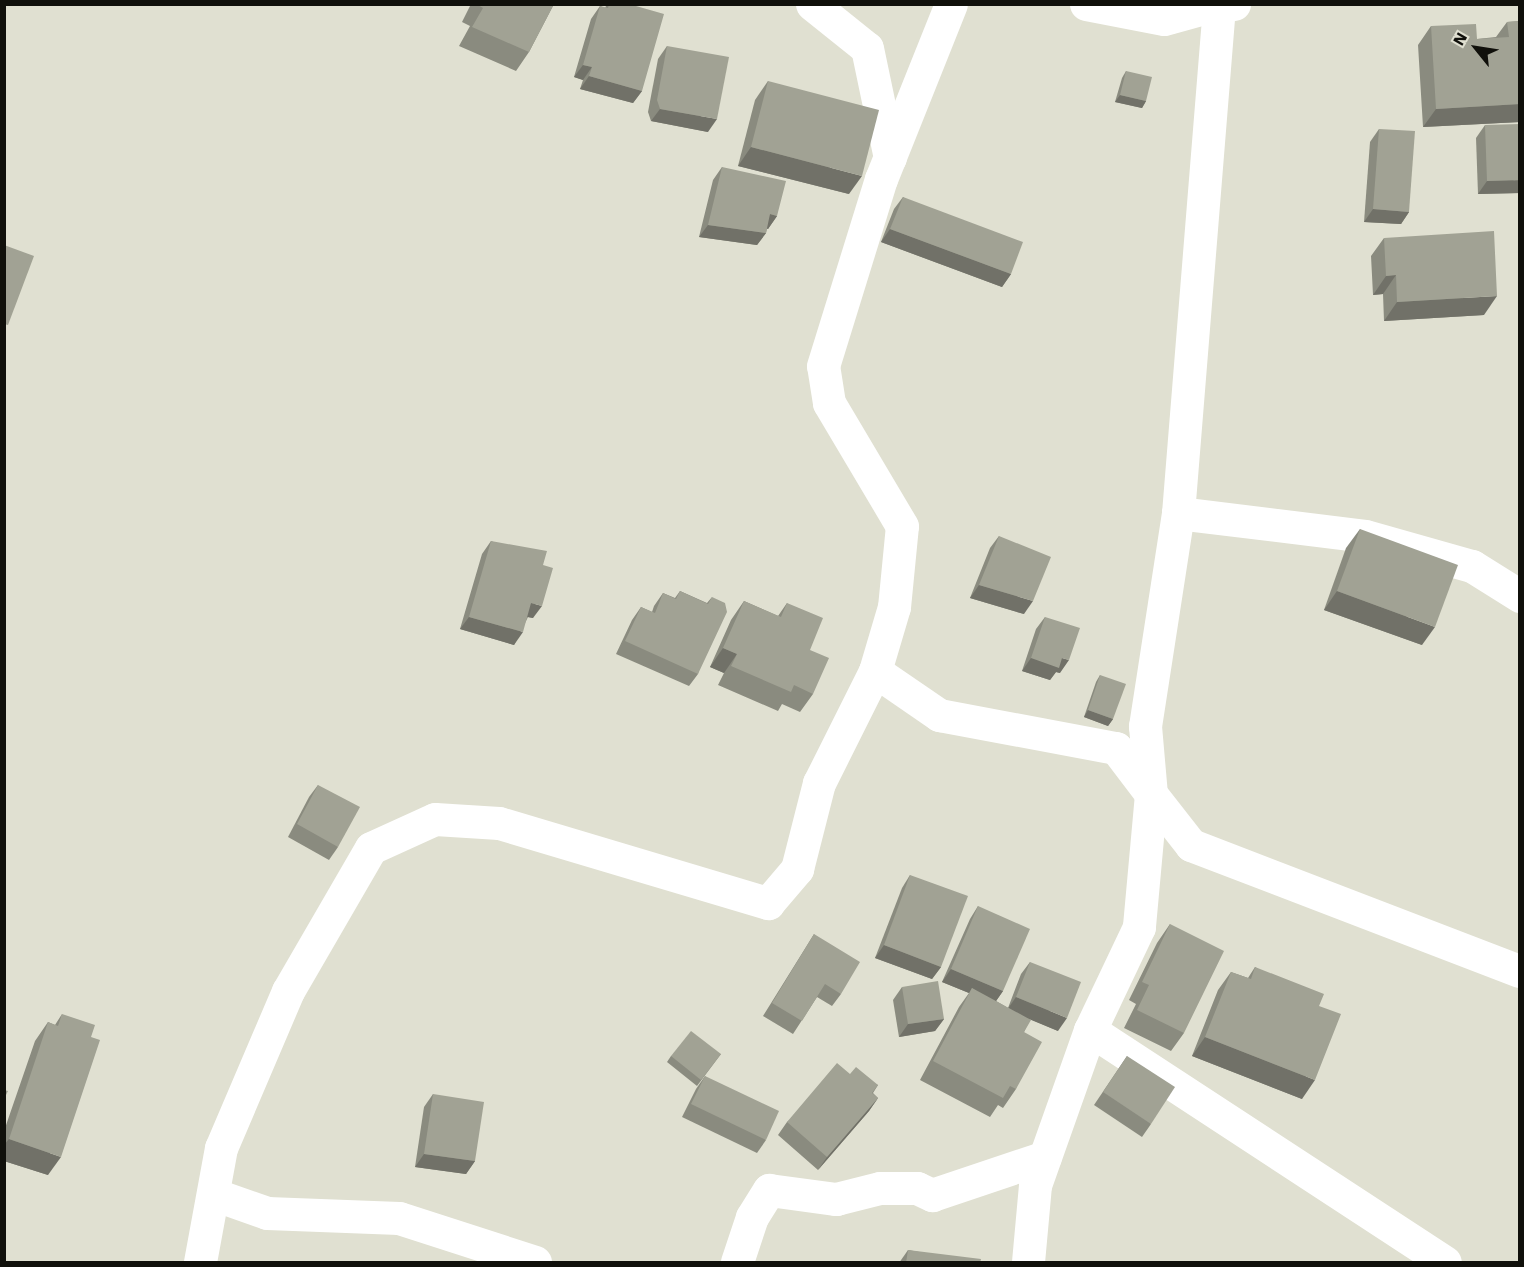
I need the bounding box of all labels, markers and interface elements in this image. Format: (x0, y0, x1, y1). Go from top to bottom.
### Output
north arrow (1446, 18, 1506, 78)
text: N (1449, 29, 1471, 49)

